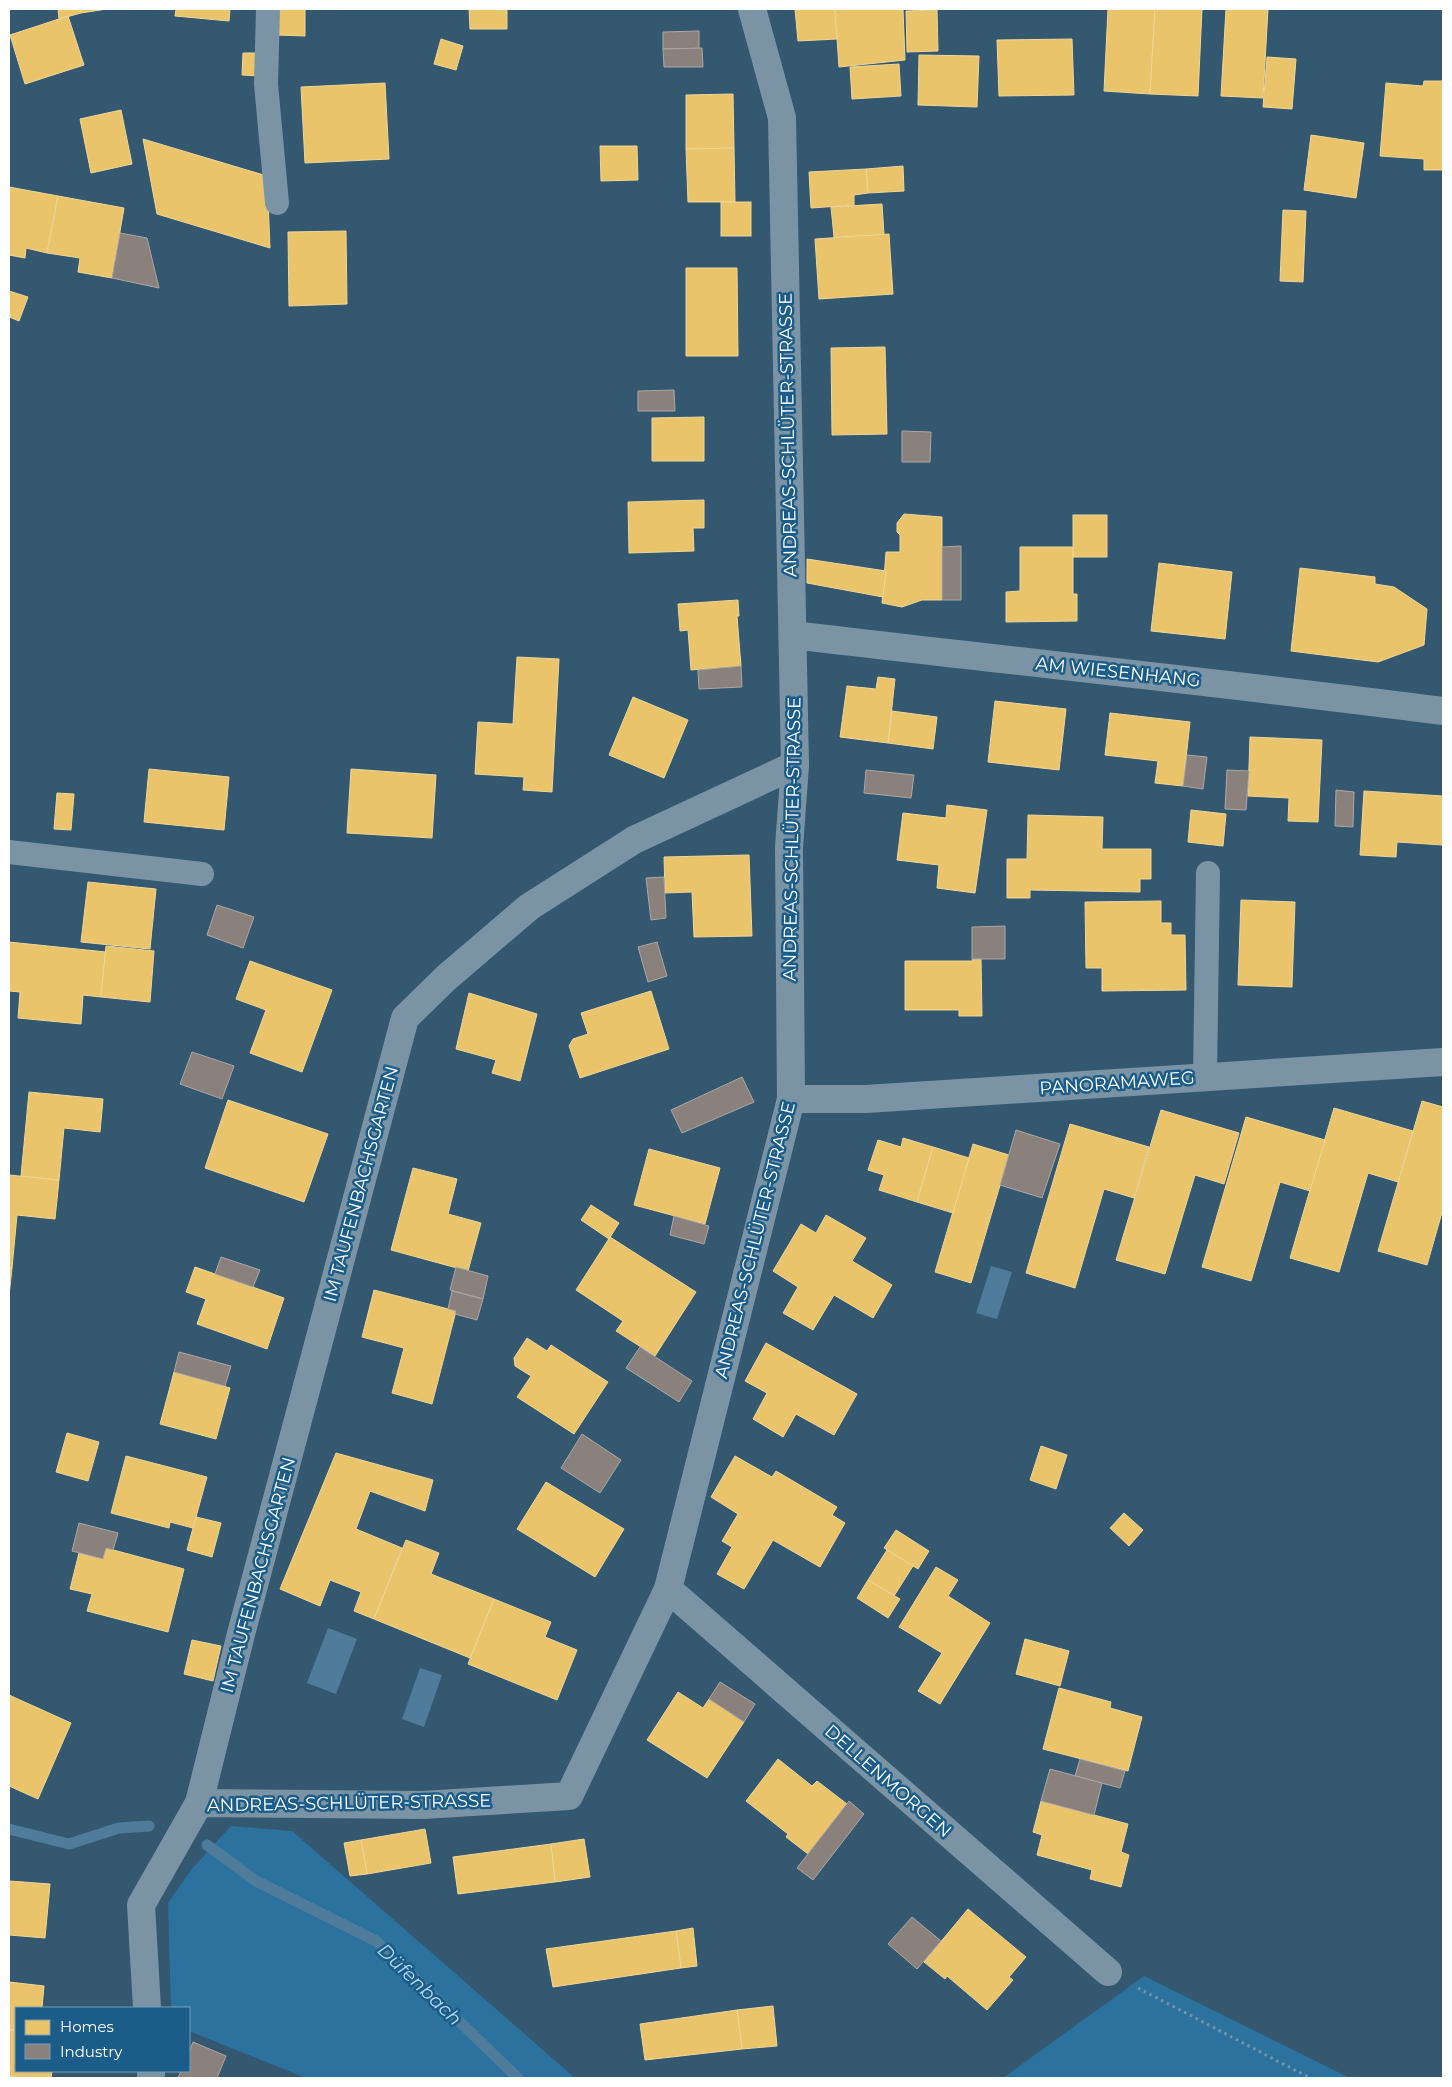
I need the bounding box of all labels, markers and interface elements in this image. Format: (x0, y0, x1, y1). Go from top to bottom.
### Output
street label: ANDREAS-SCHLÜTER-STRASSE (775, 293, 801, 577)
street label: AM WIESENHANG (1034, 652, 1202, 692)
street label: ANDREAS-SCHLÜTER-STRASSE (779, 697, 805, 981)
street label: IM TAUFENBACHSGARTEN (319, 1064, 403, 1304)
street label: PANORAMAWEG (1039, 1067, 1195, 1099)
street label: ANDREAS-SCHLÜTER-STRASSE (710, 1099, 800, 1381)
street label: IM TAUFENBACHSGARTEN (216, 1455, 300, 1695)
street label: DELLENMORGEN (820, 1720, 956, 1842)
street label: ANDREAS-SCHLÜTER-STRASSE (207, 1790, 491, 1816)
water label: Düfenbach (373, 1938, 467, 2030)
legend (15, 2007, 190, 2072)
text: Homes (60, 2017, 114, 2036)
text: Industry (60, 2042, 123, 2061)

